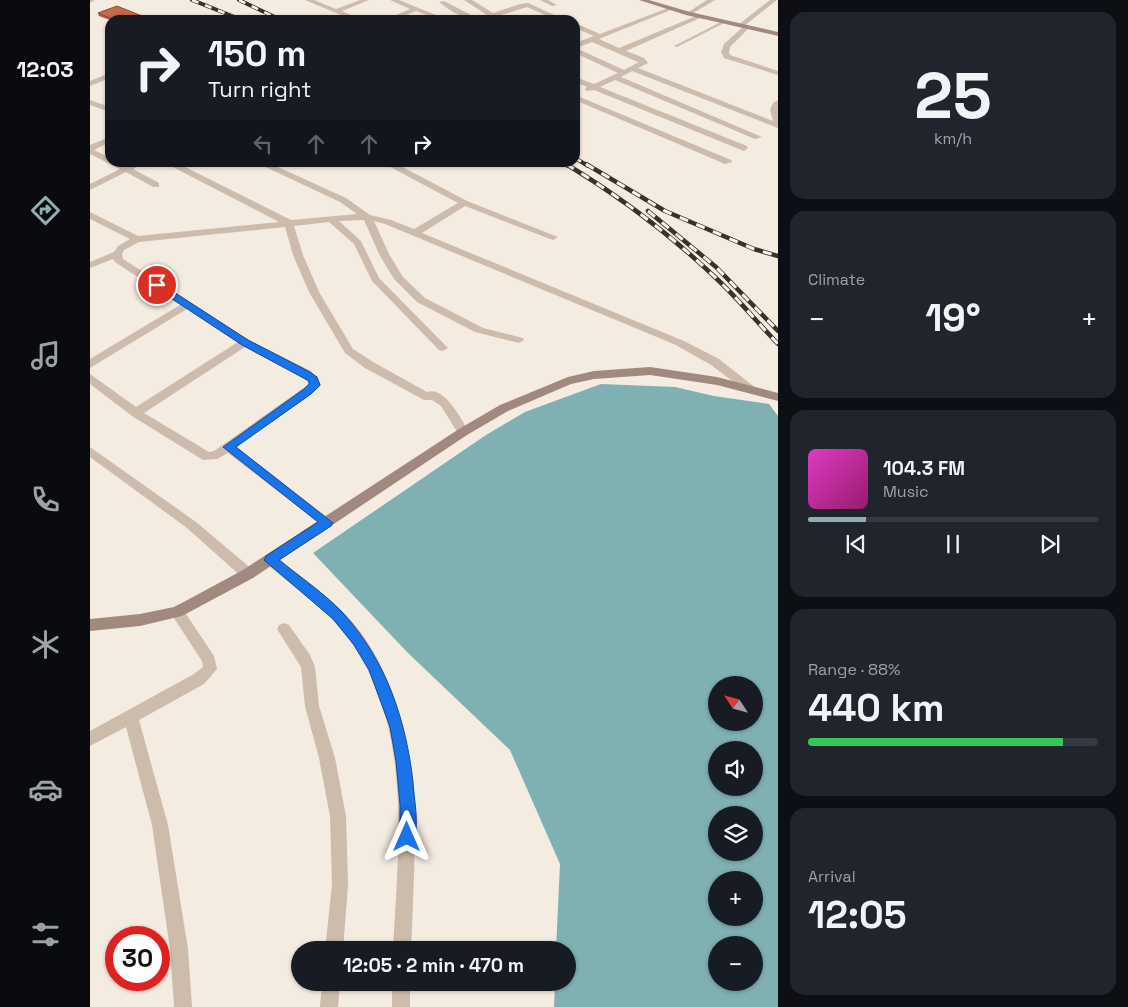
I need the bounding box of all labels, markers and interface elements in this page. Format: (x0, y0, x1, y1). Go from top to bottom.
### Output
text: 150 m (208, 32, 306, 76)
icon: right (125, 35, 190, 100)
text: 25 (914, 54, 992, 137)
text: 12:03 (16, 55, 74, 83)
text: Turn right (208, 75, 311, 103)
text: km/h (934, 128, 972, 149)
icon: left (249, 130, 277, 158)
icon: ahead (302, 130, 330, 158)
icon: ahead (355, 130, 383, 158)
icon: right (408, 130, 436, 158)
icon: directions (28, 193, 63, 228)
pin (136, 264, 178, 306)
text: Climate (808, 269, 865, 290)
icon: arrive (143, 271, 171, 299)
text: 19° (925, 294, 981, 342)
text: − (808, 301, 825, 337)
text: + (1081, 301, 1098, 337)
icon: music (28, 338, 63, 373)
text: 104.3 FM (883, 456, 965, 481)
text: Music (883, 481, 929, 502)
icon: phone (28, 482, 63, 517)
icon: previous (842, 530, 870, 558)
icon: pause (939, 530, 967, 558)
icon: next (1036, 530, 1064, 558)
icon: climate (28, 627, 63, 662)
text: Range · 88% (808, 659, 900, 680)
north arrow (708, 676, 762, 731)
map controls (708, 676, 763, 991)
text: 440 km (808, 684, 945, 732)
button: sound (708, 741, 763, 796)
icon: car (28, 772, 63, 807)
button: layers (708, 806, 763, 861)
position arrow (380, 810, 432, 862)
text: Arrival (808, 866, 856, 887)
button: + (708, 871, 763, 926)
text: 12:05 (808, 891, 907, 939)
icon: filters (28, 917, 63, 952)
speed limit sign: 30 (105, 926, 170, 991)
button: − (708, 936, 763, 991)
text: 12:05 · 2 min · 470 m (343, 953, 524, 978)

